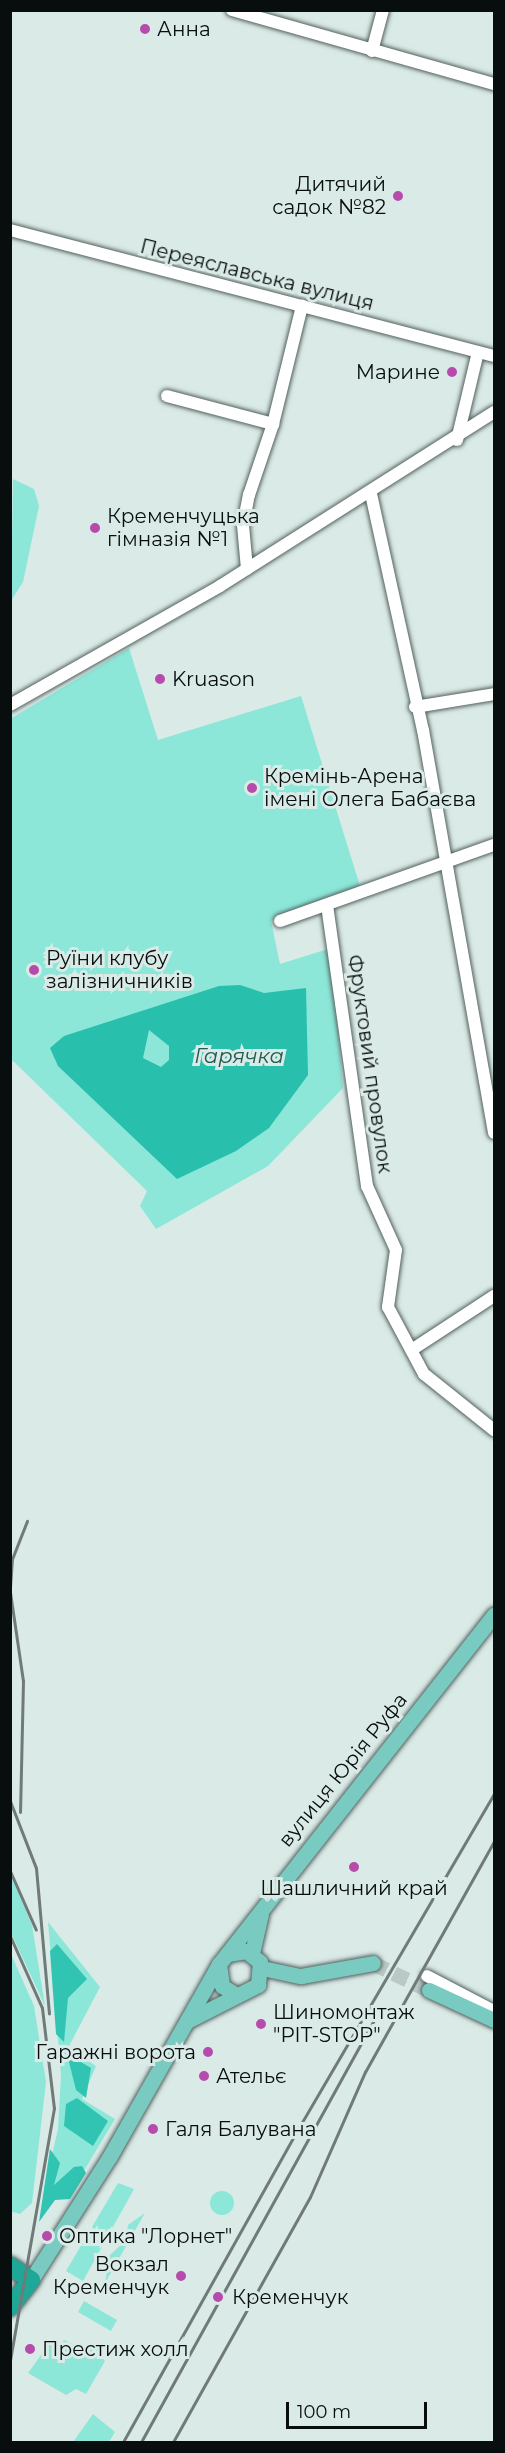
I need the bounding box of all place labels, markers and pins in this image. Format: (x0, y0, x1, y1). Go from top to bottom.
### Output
place label: Анна (157, 17, 211, 41)
marker: Анна (138, 22, 152, 36)
place label: Дитячий садок №82 (272, 172, 386, 219)
marker: Дитячий садок №82 (391, 189, 405, 203)
place label: Марине (356, 360, 440, 384)
marker: Марине (445, 365, 459, 379)
place label: Кременчуцька гімназія №1 (107, 504, 260, 551)
marker: Кременчуцька гімназія №1 (88, 521, 102, 535)
place label: Kruason (172, 667, 255, 691)
marker: Kruason (153, 672, 167, 686)
place label: Кремінь-Арена імені Олега Бабаєва (264, 765, 476, 812)
marker: Кремінь-Арена імені Олега Бабаєва (245, 781, 259, 795)
place label: Руїни клубу залізничників (46, 946, 193, 993)
marker: Руїни клубу залізничників (27, 963, 41, 977)
marker: Шашличний край (347, 1860, 361, 1874)
place label: Шашличний край (260, 1876, 448, 1900)
place label: Шиномонтаж "PIT-STOP" (273, 2000, 415, 2047)
marker: Шиномонтаж "PIT-STOP" (254, 2017, 268, 2031)
place label: Гаражні ворота (35, 2040, 196, 2064)
marker: Гаражні ворота (201, 2045, 215, 2059)
place label: Ательє (216, 2064, 286, 2088)
marker: Ательє (197, 2069, 211, 2083)
place label: Галя Балувана (165, 2117, 316, 2141)
marker: Галя Балувана (146, 2122, 160, 2136)
place label: Оптика "Лорнет" (59, 2224, 232, 2248)
marker: Оптика "Лорнет" (40, 2229, 54, 2243)
place label: Вокзал Кременчук (53, 2252, 169, 2299)
marker: Вокзал Кременчук (174, 2269, 188, 2283)
place label: Кременчук (232, 2285, 348, 2309)
marker: Кременчук (209, 2288, 227, 2306)
place label: Престиж холл (42, 2337, 189, 2361)
marker: Престиж холл (23, 2342, 37, 2356)

